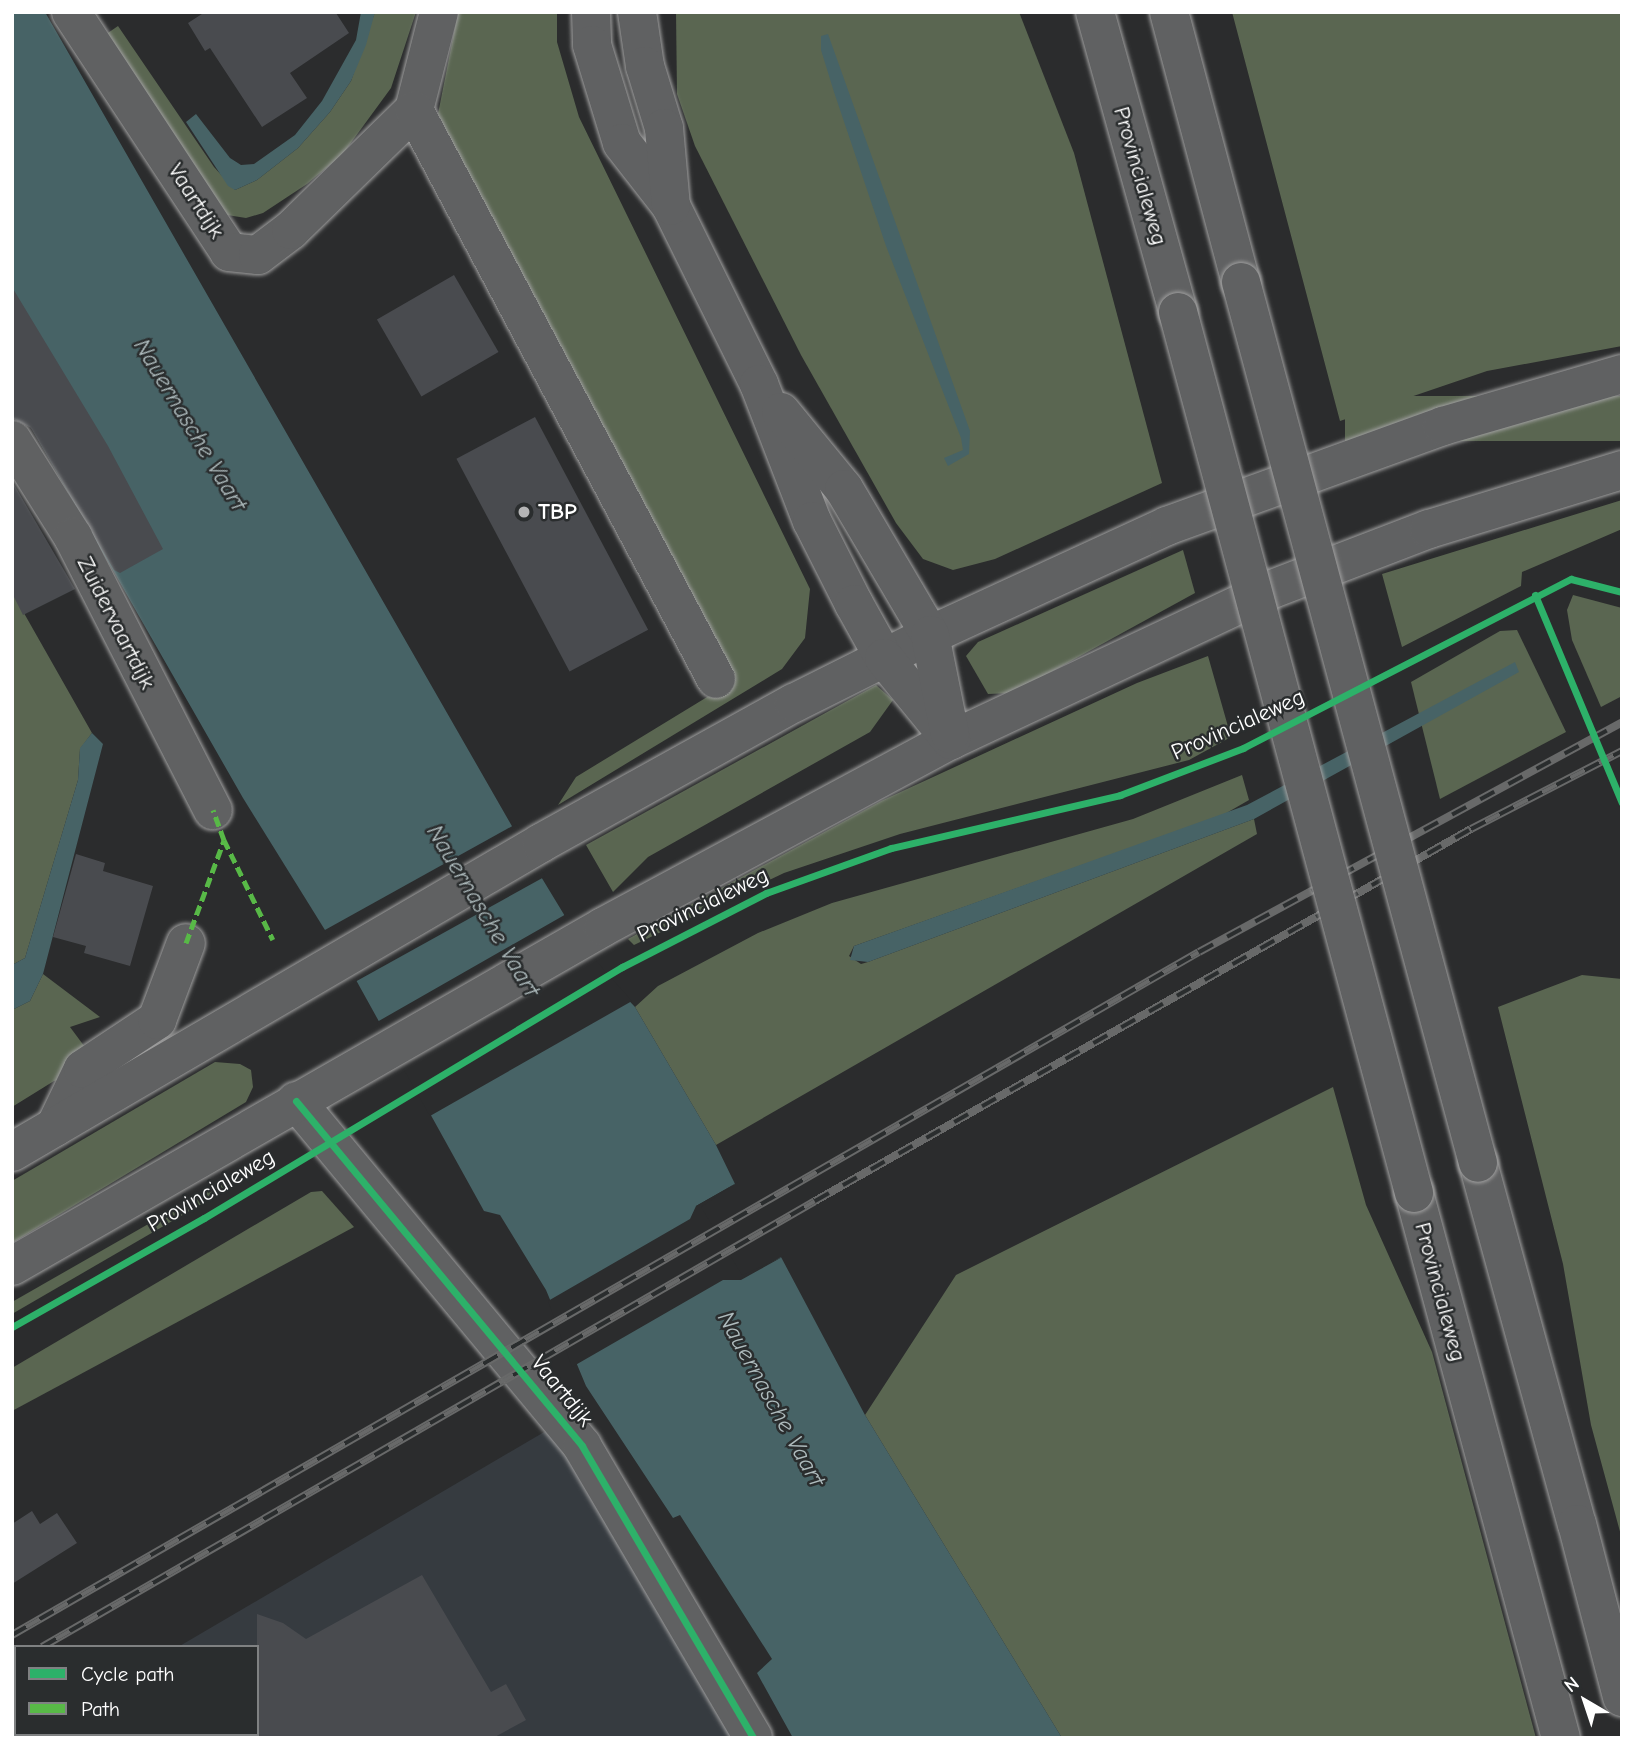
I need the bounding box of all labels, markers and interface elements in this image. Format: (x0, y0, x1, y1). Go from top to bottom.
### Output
street label: Provincialeweg (1107, 104, 1173, 248)
street label: Vaartdijk (162, 158, 230, 244)
water label: Nauernasche Vaart (127, 334, 253, 516)
place label: TBP (538, 498, 577, 526)
marker: TBP (516, 504, 532, 520)
street label: Zuidervaartdijk (71, 552, 161, 694)
street label: Provincialeweg (1167, 683, 1309, 767)
water label: Nauernasche Vaart (420, 820, 546, 1002)
street label: Provincialeweg (633, 861, 773, 949)
street label: Provincialeweg (142, 1143, 280, 1239)
street label: Provincialeweg (1408, 1219, 1472, 1365)
water label: Nauernasche Vaart (711, 1306, 831, 1492)
street label: Vaartdijk (525, 1350, 599, 1432)
legend (14, 1645, 259, 1736)
text: Cycle path (81, 1662, 174, 1686)
north arrow (1550, 1666, 1620, 1736)
text: N (1560, 1672, 1584, 1697)
text: Path (81, 1697, 120, 1721)

